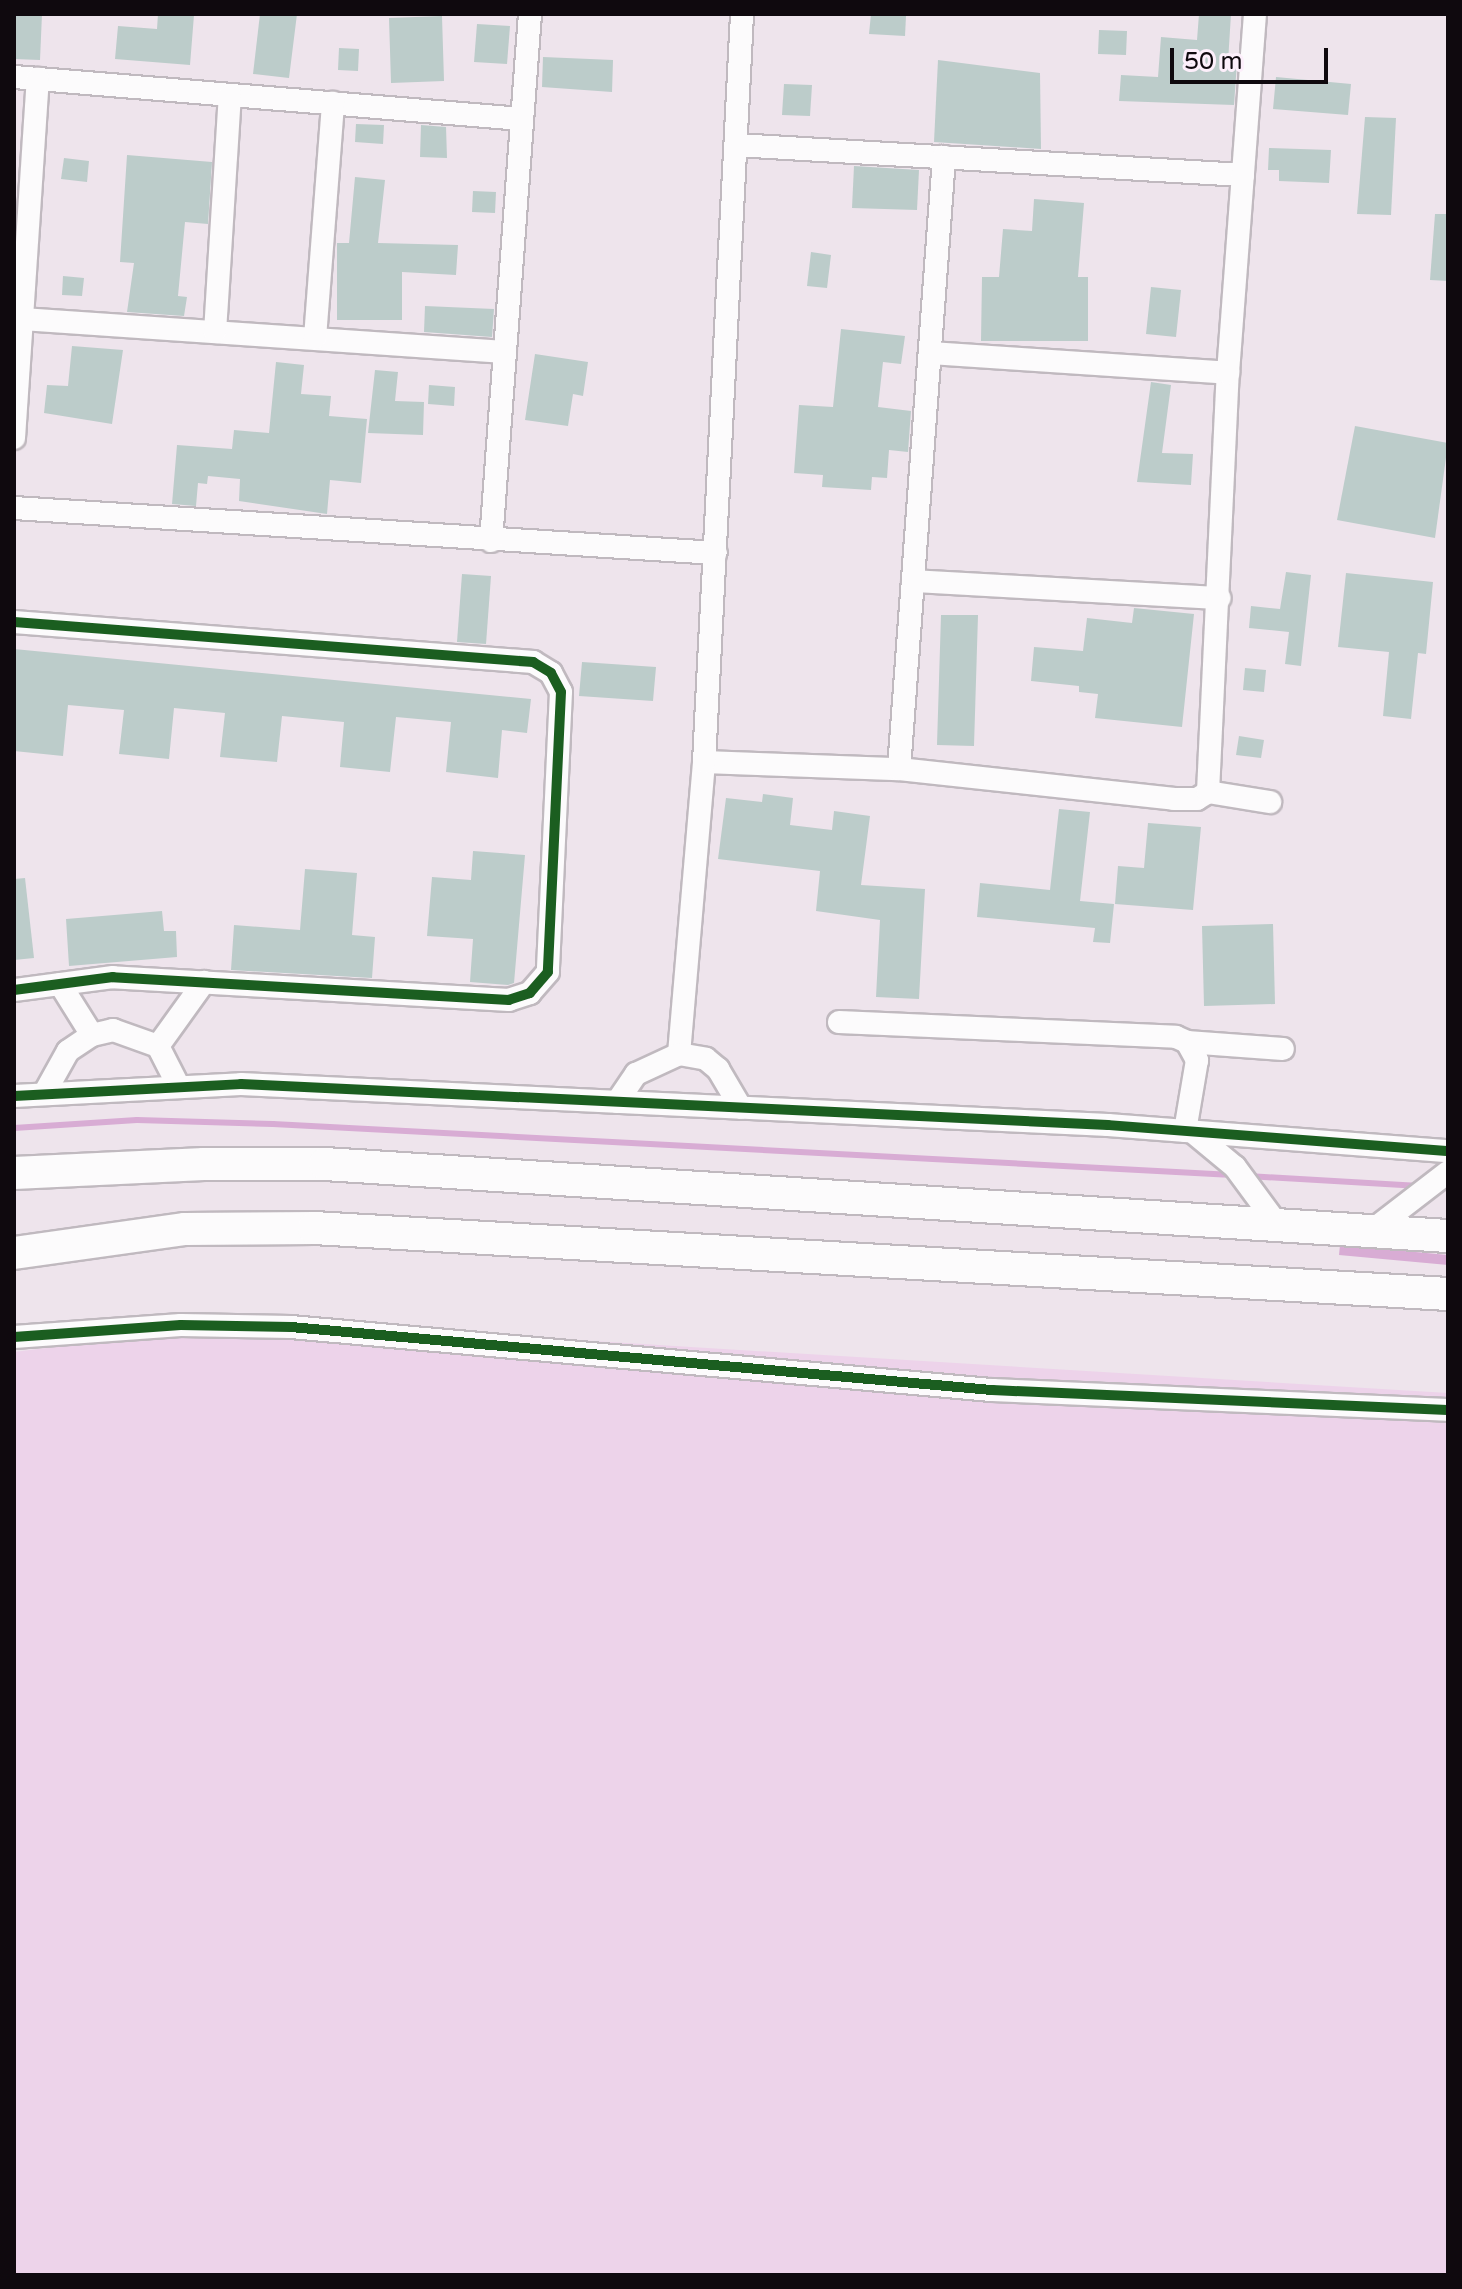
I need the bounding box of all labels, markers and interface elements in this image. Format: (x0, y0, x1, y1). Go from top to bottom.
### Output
scale bar (1174, 32, 1332, 82)
text: 50 m (1184, 47, 1242, 76)

